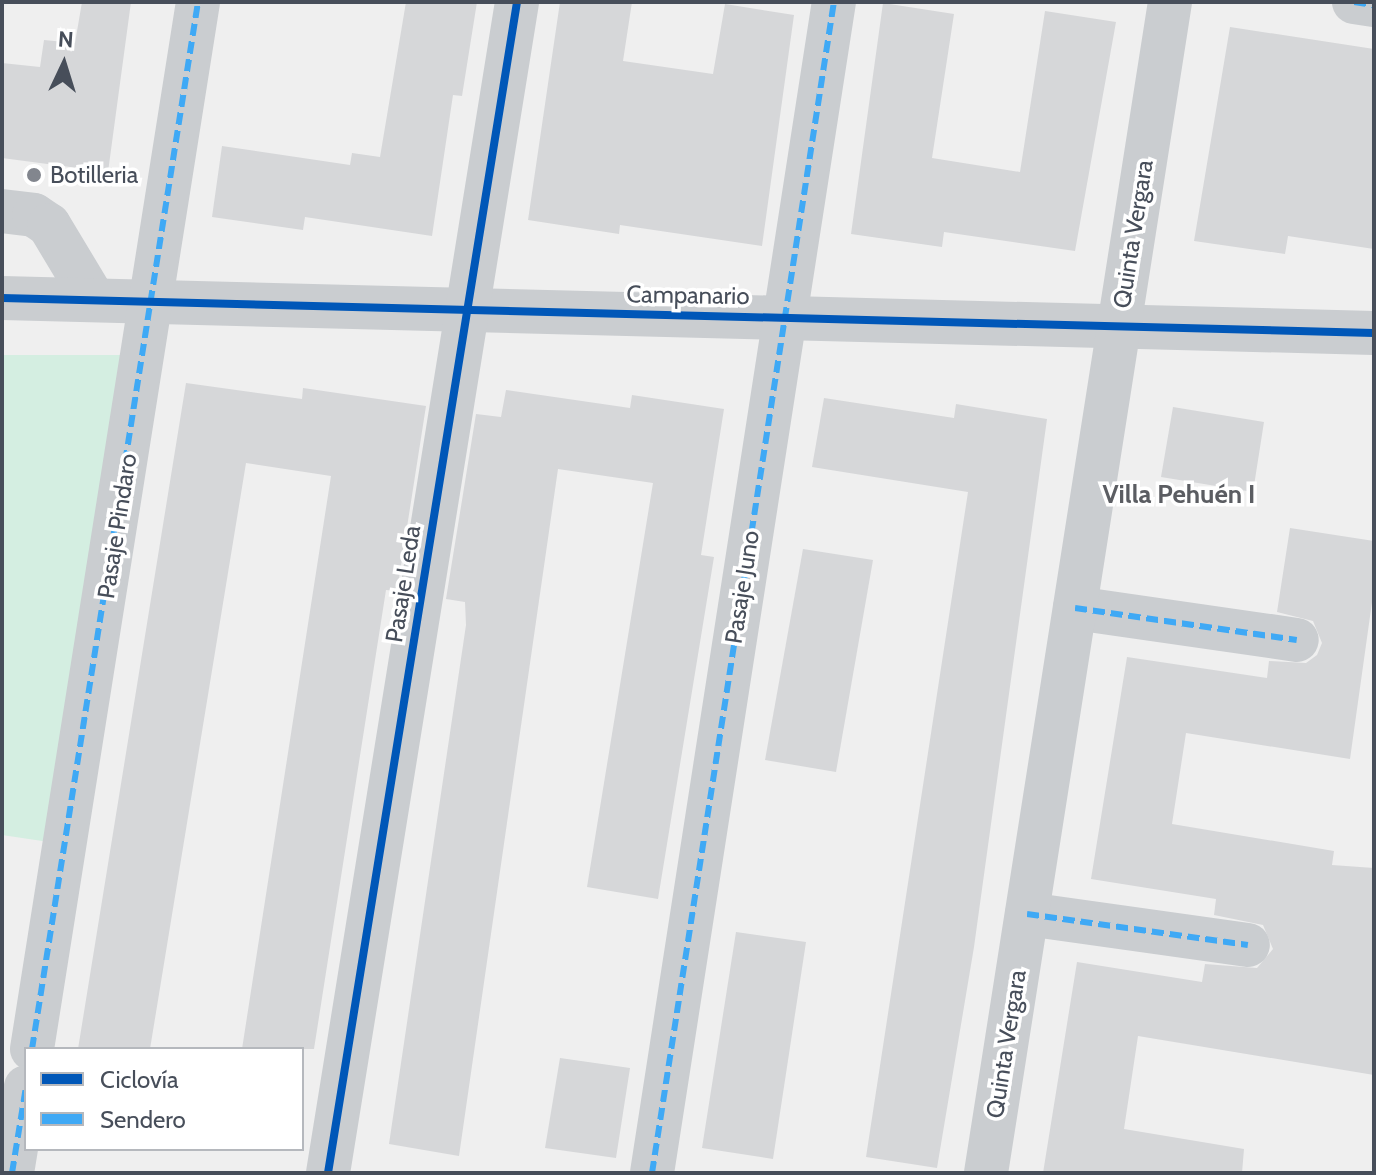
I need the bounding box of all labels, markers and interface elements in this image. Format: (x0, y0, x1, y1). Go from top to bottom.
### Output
north arrow (24, 24, 104, 104)
text: N (57, 26, 74, 54)
street label: Quinta Vergara (1107, 158, 1159, 310)
place label: Botilleria (50, 161, 138, 189)
marker: Botilleria (25, 166, 43, 184)
street label: Campanario (626, 280, 750, 310)
street label: Pasaje Pindaro (91, 451, 143, 601)
district label: Villa Pehuén I (1103, 479, 1255, 511)
street label: Pasaje Leda (380, 523, 426, 645)
street label: Pasaje Juno (719, 528, 765, 646)
street label: Quinta Vergara (980, 968, 1032, 1120)
legend (24, 1047, 304, 1151)
text: Ciclovía (100, 1065, 178, 1094)
text: Sendero (100, 1105, 186, 1134)

